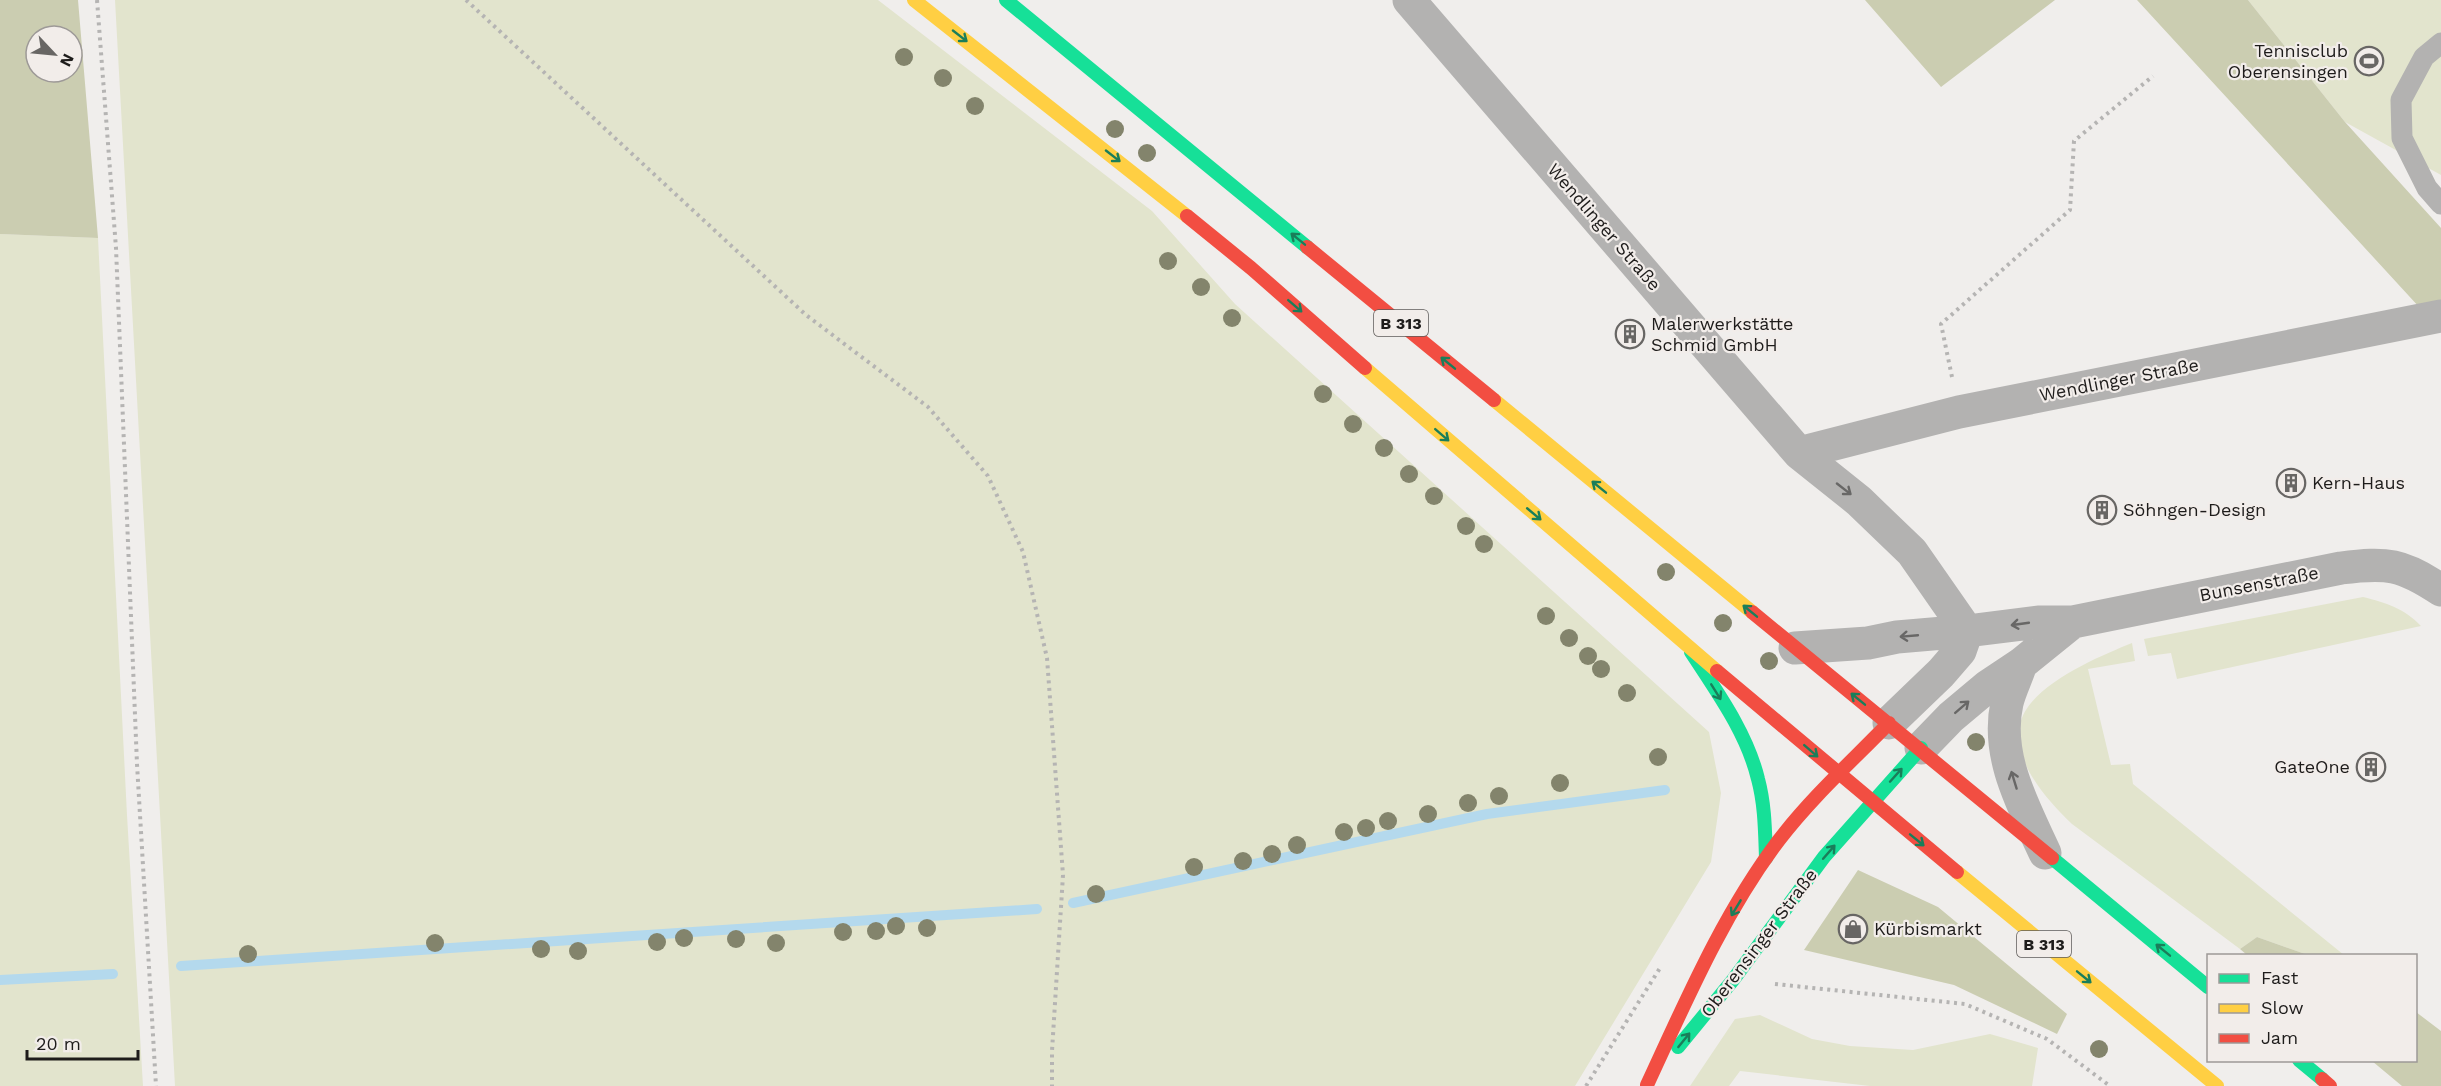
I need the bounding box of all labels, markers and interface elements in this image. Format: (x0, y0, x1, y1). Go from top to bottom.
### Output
north arrow (24, 24, 84, 84)
one-way arrow (952, 30, 968, 43)
place label: Tennisclub Oberensingen (2228, 40, 2348, 82)
sports icon: Tennisclub Oberensingen (2353, 45, 2385, 77)
text: N (56, 51, 78, 70)
one-way arrow (1105, 150, 1121, 163)
street label: Wendlinger Straße (1543, 159, 1665, 295)
one-way arrow (1291, 232, 1306, 246)
one-way arrow (1287, 300, 1303, 313)
road number: B 313 (1374, 310, 1428, 336)
place label: Malerwerkstätte Schmid GmbH (1651, 313, 1793, 355)
building icon: Malerwerkstätte Schmid GmbH (1614, 318, 1646, 350)
street label: Wendlinger Straße (2037, 354, 2200, 405)
one-way arrow (1441, 357, 1457, 370)
one-way arrow (1434, 428, 1449, 442)
building icon: Kern-Haus (2275, 467, 2307, 499)
place label: Kern-Haus (2312, 472, 2405, 493)
one-way arrow (1591, 480, 1607, 493)
one-way arrow (1836, 483, 1852, 496)
building icon: Söhngen-Design (2086, 494, 2118, 526)
place label: Söhngen-Design (2123, 499, 2266, 520)
one-way arrow (1526, 507, 1541, 521)
street label: Bunsenstraße (2198, 562, 2320, 605)
one-way arrow (1742, 604, 1758, 617)
one-way arrow (2011, 619, 2031, 630)
one-way arrow (1900, 631, 1920, 642)
one-way arrow (1710, 683, 1722, 700)
one-way arrow (1851, 692, 1867, 705)
one-way arrow (1954, 700, 1969, 714)
one-way arrow (1804, 744, 1819, 758)
building icon: GateOne (2355, 751, 2387, 783)
place label: GateOne (2274, 756, 2350, 777)
one-way arrow (1889, 768, 1903, 783)
one-way arrow (2008, 771, 2019, 790)
one-way arrow (1909, 833, 1925, 846)
one-way arrow (1822, 845, 1836, 860)
street label: Oberensinger Straße (1696, 865, 1821, 1021)
one-way arrow (1730, 899, 1742, 916)
shop icon: Kürbismarkt (1837, 913, 1869, 945)
place label: Kürbismarkt (1874, 918, 1982, 939)
road number: B 313 (2017, 931, 2071, 957)
one-way arrow (2155, 943, 2171, 956)
legend (2207, 954, 2417, 1062)
text: Fast (2261, 967, 2299, 988)
one-way arrow (2076, 970, 2091, 984)
text: Slow (2261, 997, 2304, 1018)
scale bar (27, 1023, 138, 1061)
text: Jam (2261, 1027, 2298, 1048)
one-way arrow (1677, 1032, 1690, 1048)
text: 20 m (36, 1033, 81, 1054)

